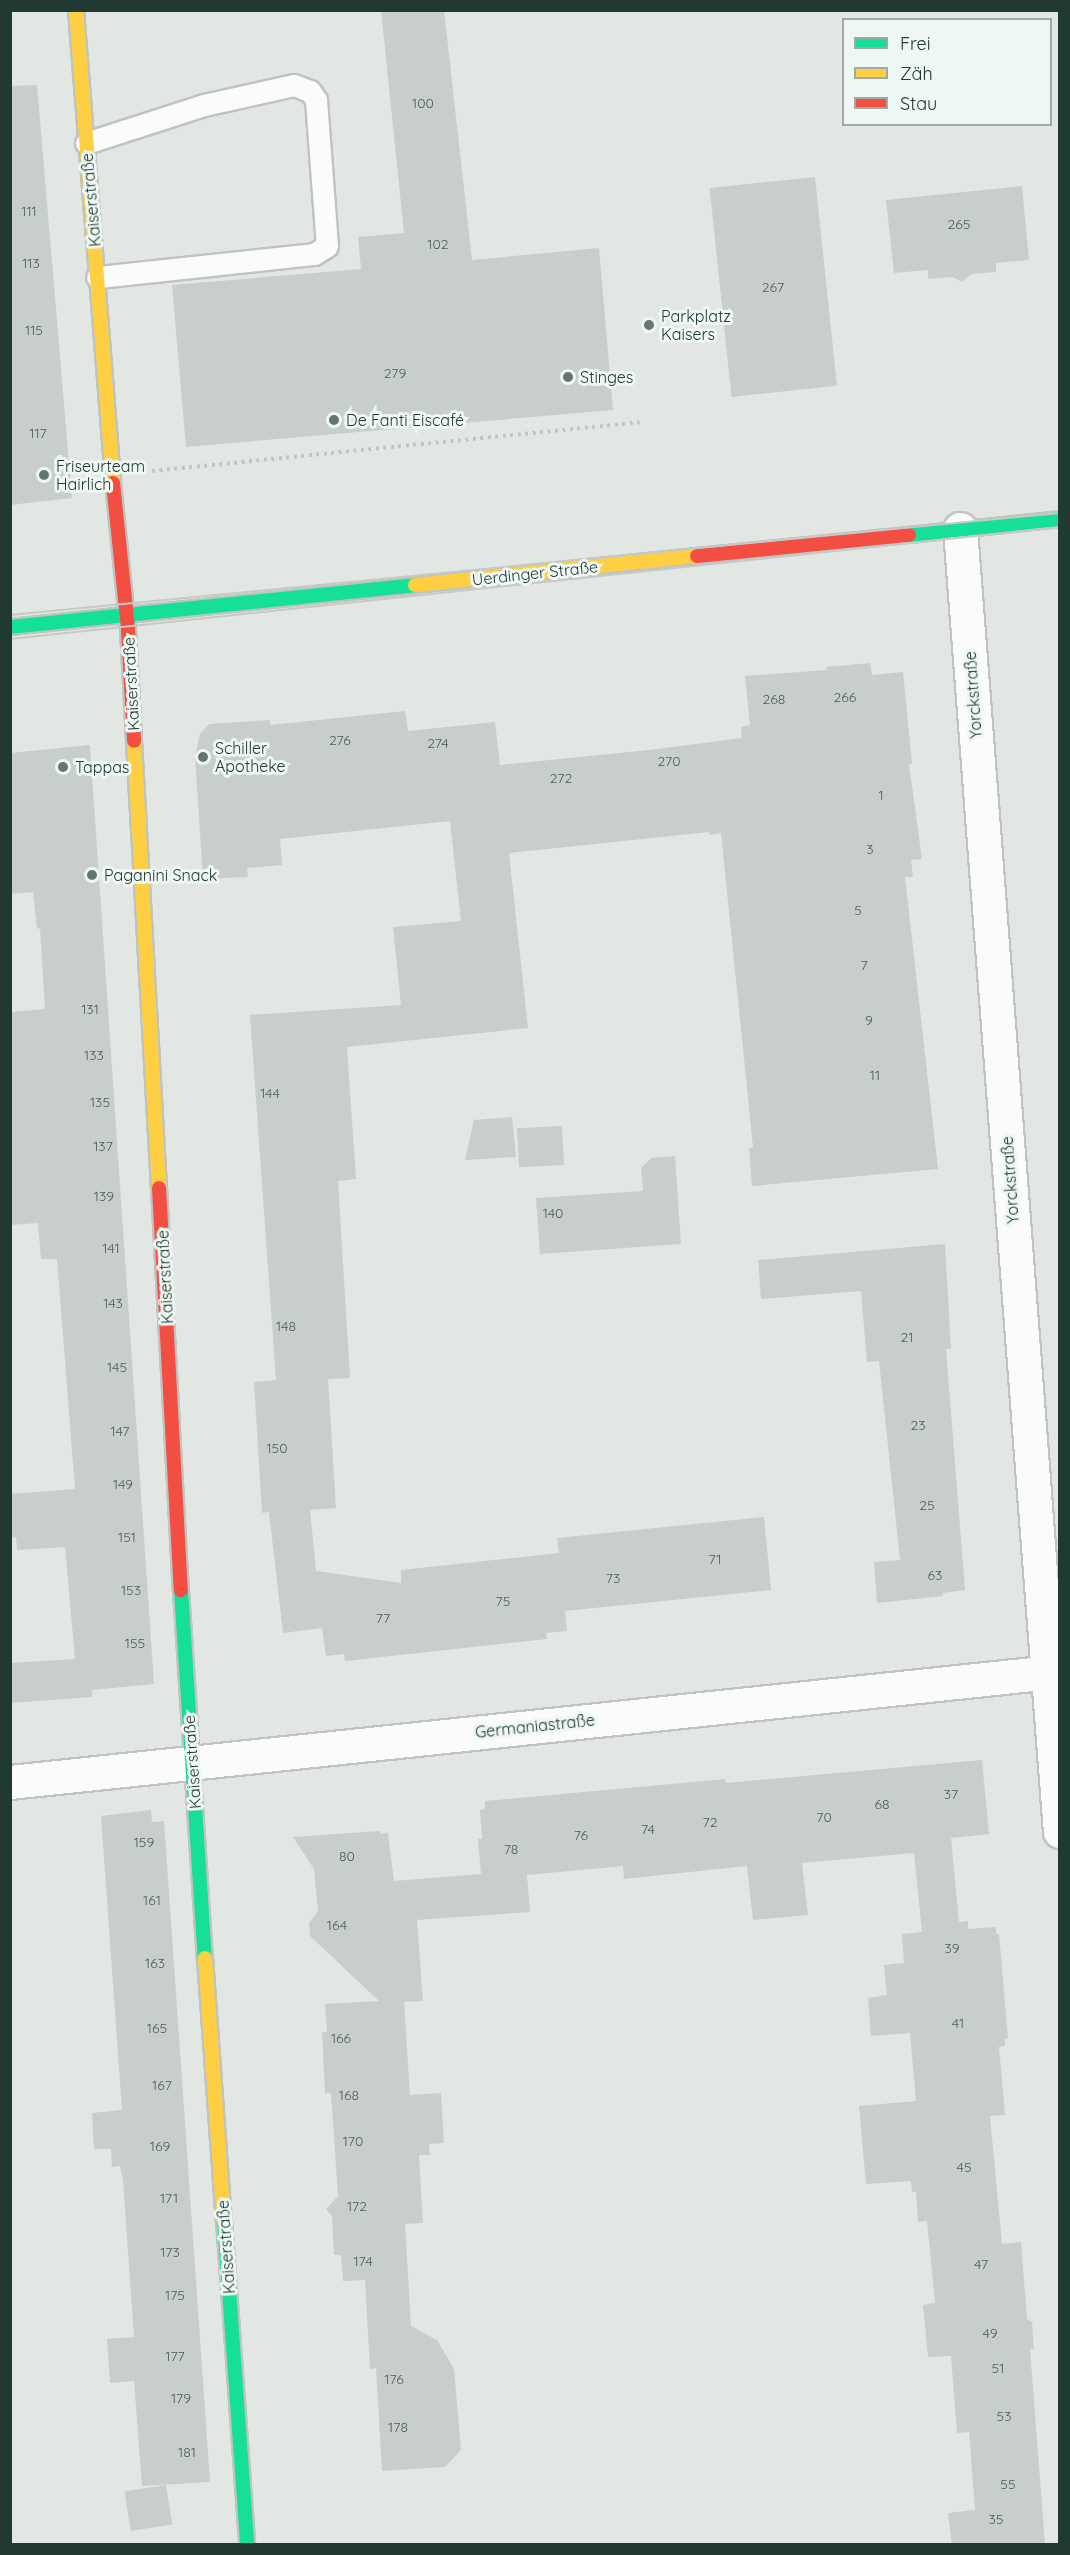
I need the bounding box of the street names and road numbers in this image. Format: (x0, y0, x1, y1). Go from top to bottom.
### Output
street label: Kaiserstraße (77, 152, 105, 248)
street label: Uerdinger Straße (471, 557, 599, 589)
street label: Kaiserstraße (119, 637, 143, 731)
street label: Yorckstraße (960, 651, 986, 739)
street label: Yorckstraße (997, 1136, 1023, 1224)
street label: Kaiserstraße (153, 1230, 177, 1324)
street label: Germaniastraße (474, 1710, 596, 1742)
street label: Kaiserstraße (179, 1714, 205, 1810)
street label: Kaiserstraße (213, 2199, 239, 2295)

